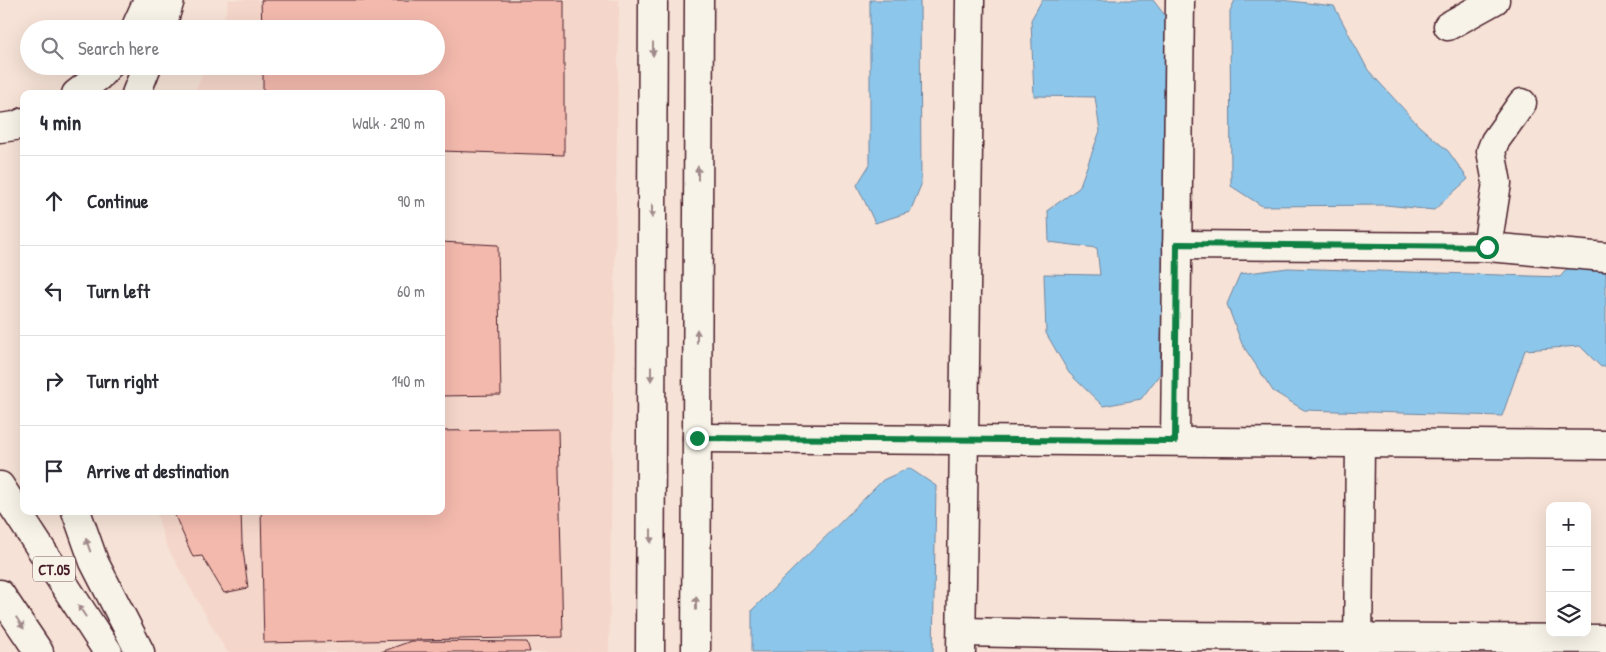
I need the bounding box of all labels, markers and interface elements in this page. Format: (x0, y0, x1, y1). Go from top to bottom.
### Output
search box (20, 20, 445, 75)
icon: search (38, 34, 66, 62)
text: Search here (78, 35, 159, 61)
one-way arrow (649, 41, 657, 57)
text: 4 min (40, 108, 81, 137)
text: Walk · 290 m (352, 112, 425, 134)
one-way arrow (694, 165, 702, 181)
icon: ahead (40, 187, 68, 215)
text: Continue (87, 188, 148, 214)
text: 90 m (397, 190, 425, 212)
one-way arrow (648, 203, 656, 219)
route start (1476, 236, 1499, 259)
icon: left (40, 277, 68, 305)
text: Turn left (87, 278, 150, 304)
text: 60 m (397, 280, 425, 302)
one-way arrow (693, 328, 701, 344)
one-way arrow (647, 366, 655, 382)
icon: right (40, 367, 68, 395)
text: Turn right (87, 368, 158, 394)
text: 140 m (391, 370, 425, 392)
route end (686, 427, 709, 450)
icon: arrive (40, 457, 68, 485)
text: Arrive at destination (87, 458, 229, 484)
map controls (1546, 502, 1591, 637)
button: + (1546, 502, 1591, 547)
one-way arrow (646, 528, 654, 544)
one-way arrow (84, 538, 91, 553)
button: − (1546, 547, 1591, 592)
road number: CT.05 (33, 556, 75, 582)
button: layers (1546, 592, 1591, 637)
one-way arrow (692, 595, 700, 611)
one-way arrow (77, 605, 87, 618)
one-way arrow (15, 616, 25, 630)

